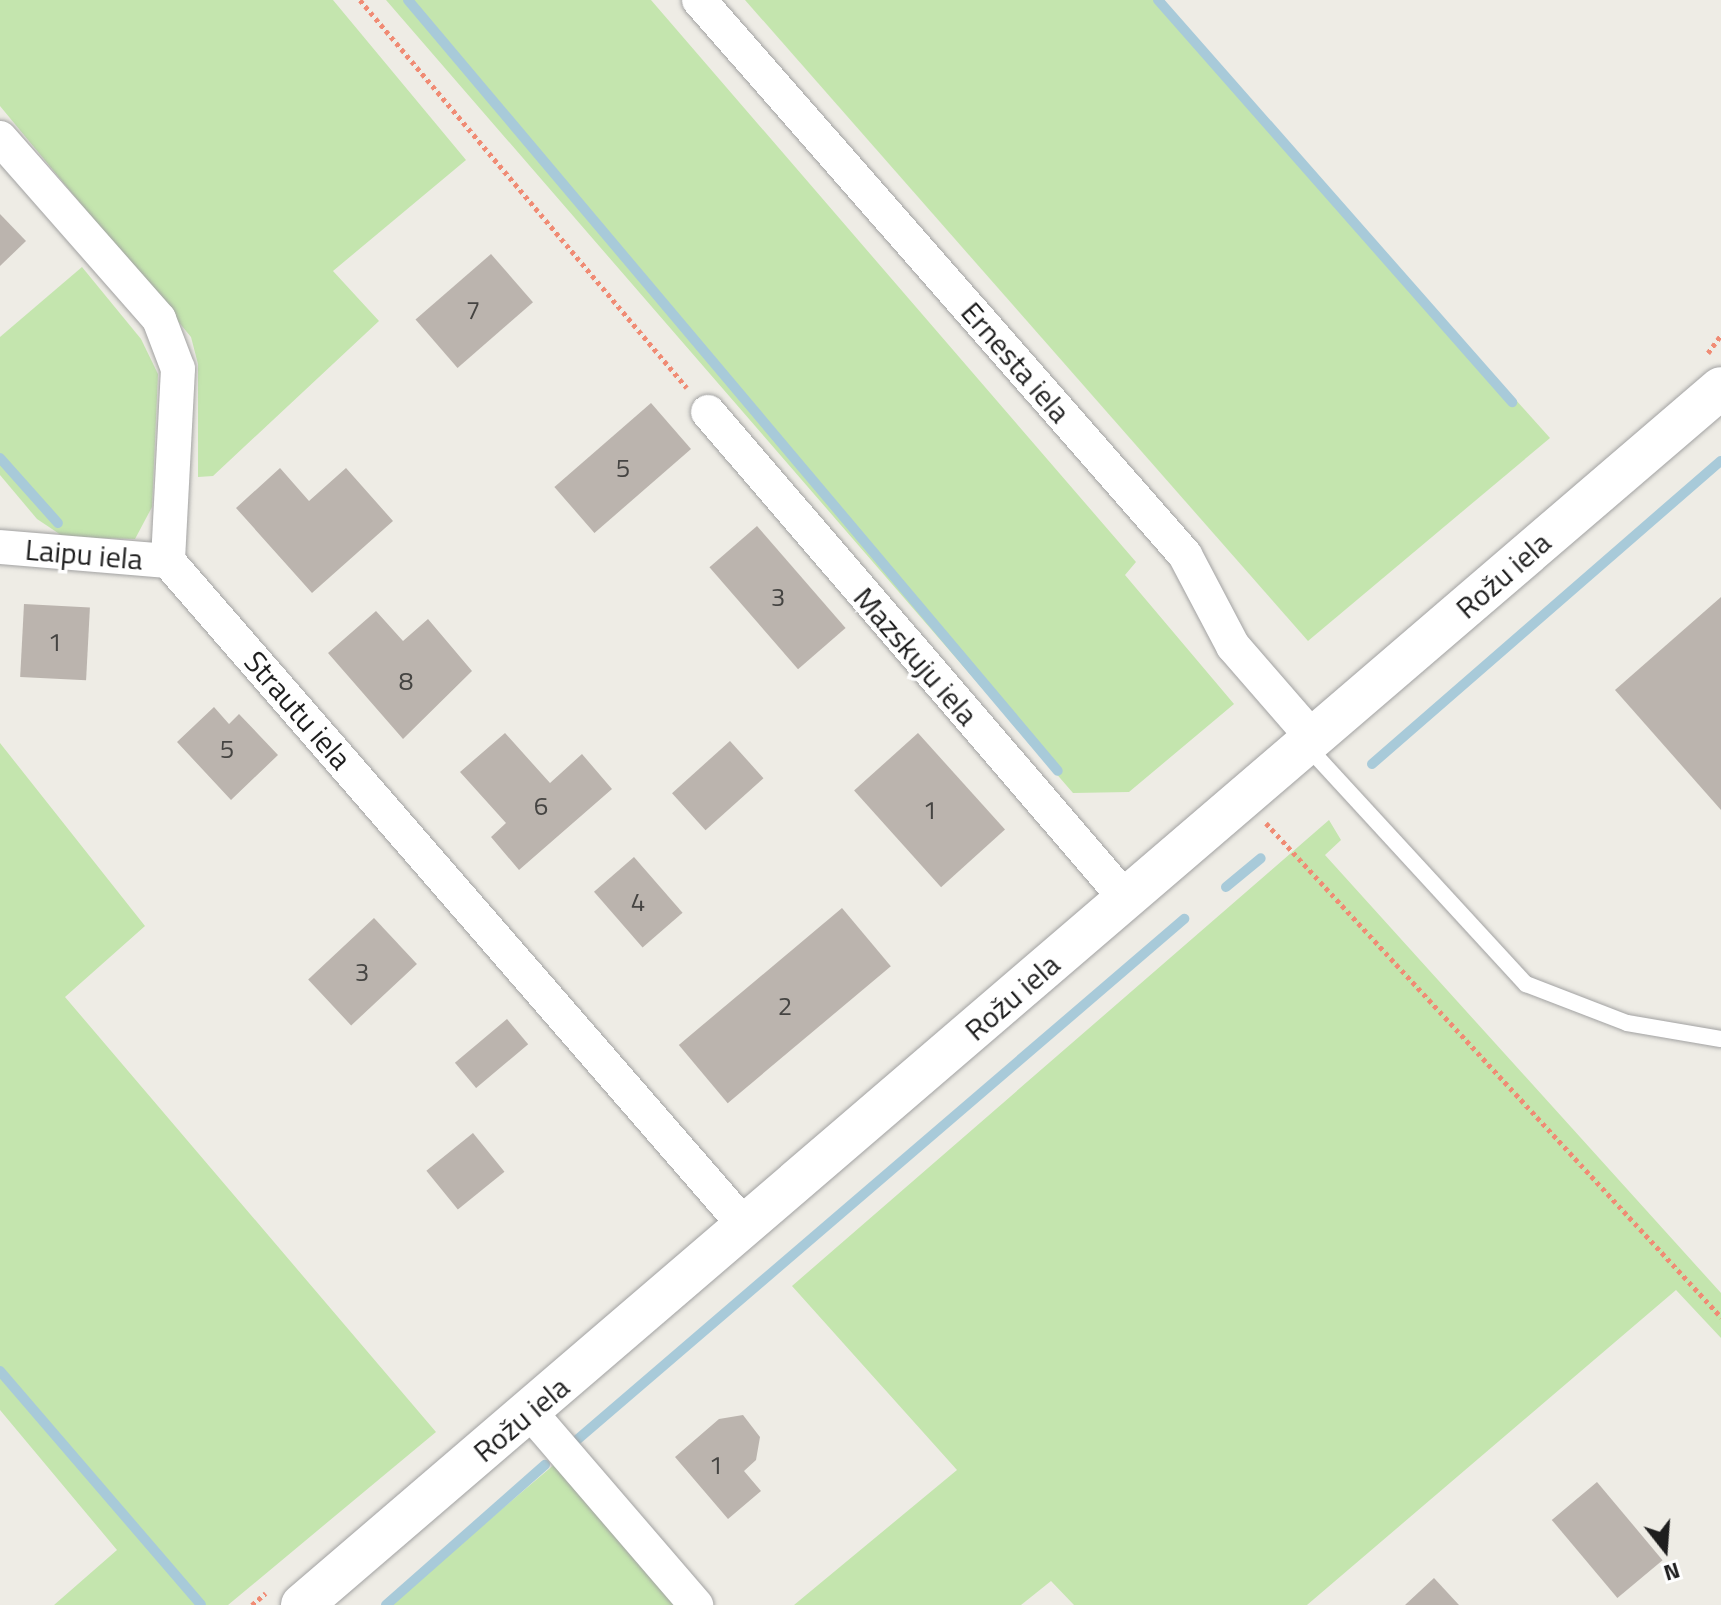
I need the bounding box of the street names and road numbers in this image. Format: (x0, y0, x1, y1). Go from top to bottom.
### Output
street label: Ernesta iela (954, 294, 1078, 430)
street label: Rožu iela (1448, 524, 1558, 626)
street label: Laipu iela (24, 531, 144, 577)
street label: Mazskuju iela (846, 580, 986, 732)
street label: Strautu iela (237, 644, 359, 776)
street label: Rožu iela (957, 946, 1067, 1048)
street label: Rožu iela (466, 1369, 576, 1469)

